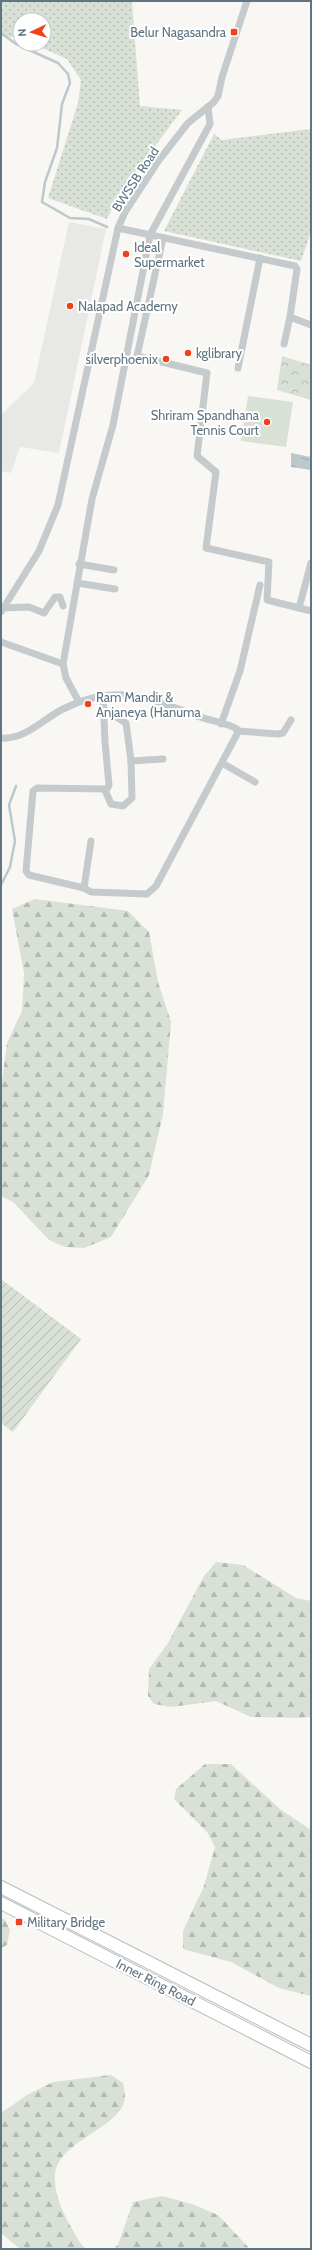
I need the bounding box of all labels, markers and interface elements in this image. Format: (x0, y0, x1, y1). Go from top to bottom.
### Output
north arrow (12, 12, 52, 52)
place label: Belur Nagasandra (130, 24, 227, 40)
marker: Belur Nagasandra (229, 27, 239, 37)
text: N (15, 28, 29, 37)
street label: BWSSB Road (108, 144, 162, 214)
place label: Ideal Supermarket (134, 239, 205, 270)
marker: Ideal Supermarket (121, 249, 131, 259)
place label: Nalapad Academy (78, 298, 178, 314)
marker: Nalapad Academy (65, 301, 75, 311)
place label: kglibrary (196, 345, 242, 361)
marker: kglibrary (183, 348, 193, 358)
place label: silverphoenix (86, 351, 159, 367)
marker: silverphoenix (161, 354, 171, 364)
place label: Shriram Spandhana Tennis Court (151, 407, 260, 438)
marker: Shriram Spandhana Tennis Court (262, 417, 272, 427)
place label: Ram Mandir & Anjaneya (Hanuma (96, 689, 201, 721)
marker: Ram Mandir & Anjaneya (Hanuma (83, 699, 93, 709)
place label: Military Bridge (27, 1914, 105, 1930)
marker: Military Bridge (14, 1917, 24, 1927)
street label: Inner Ring Road (114, 1955, 198, 2009)

